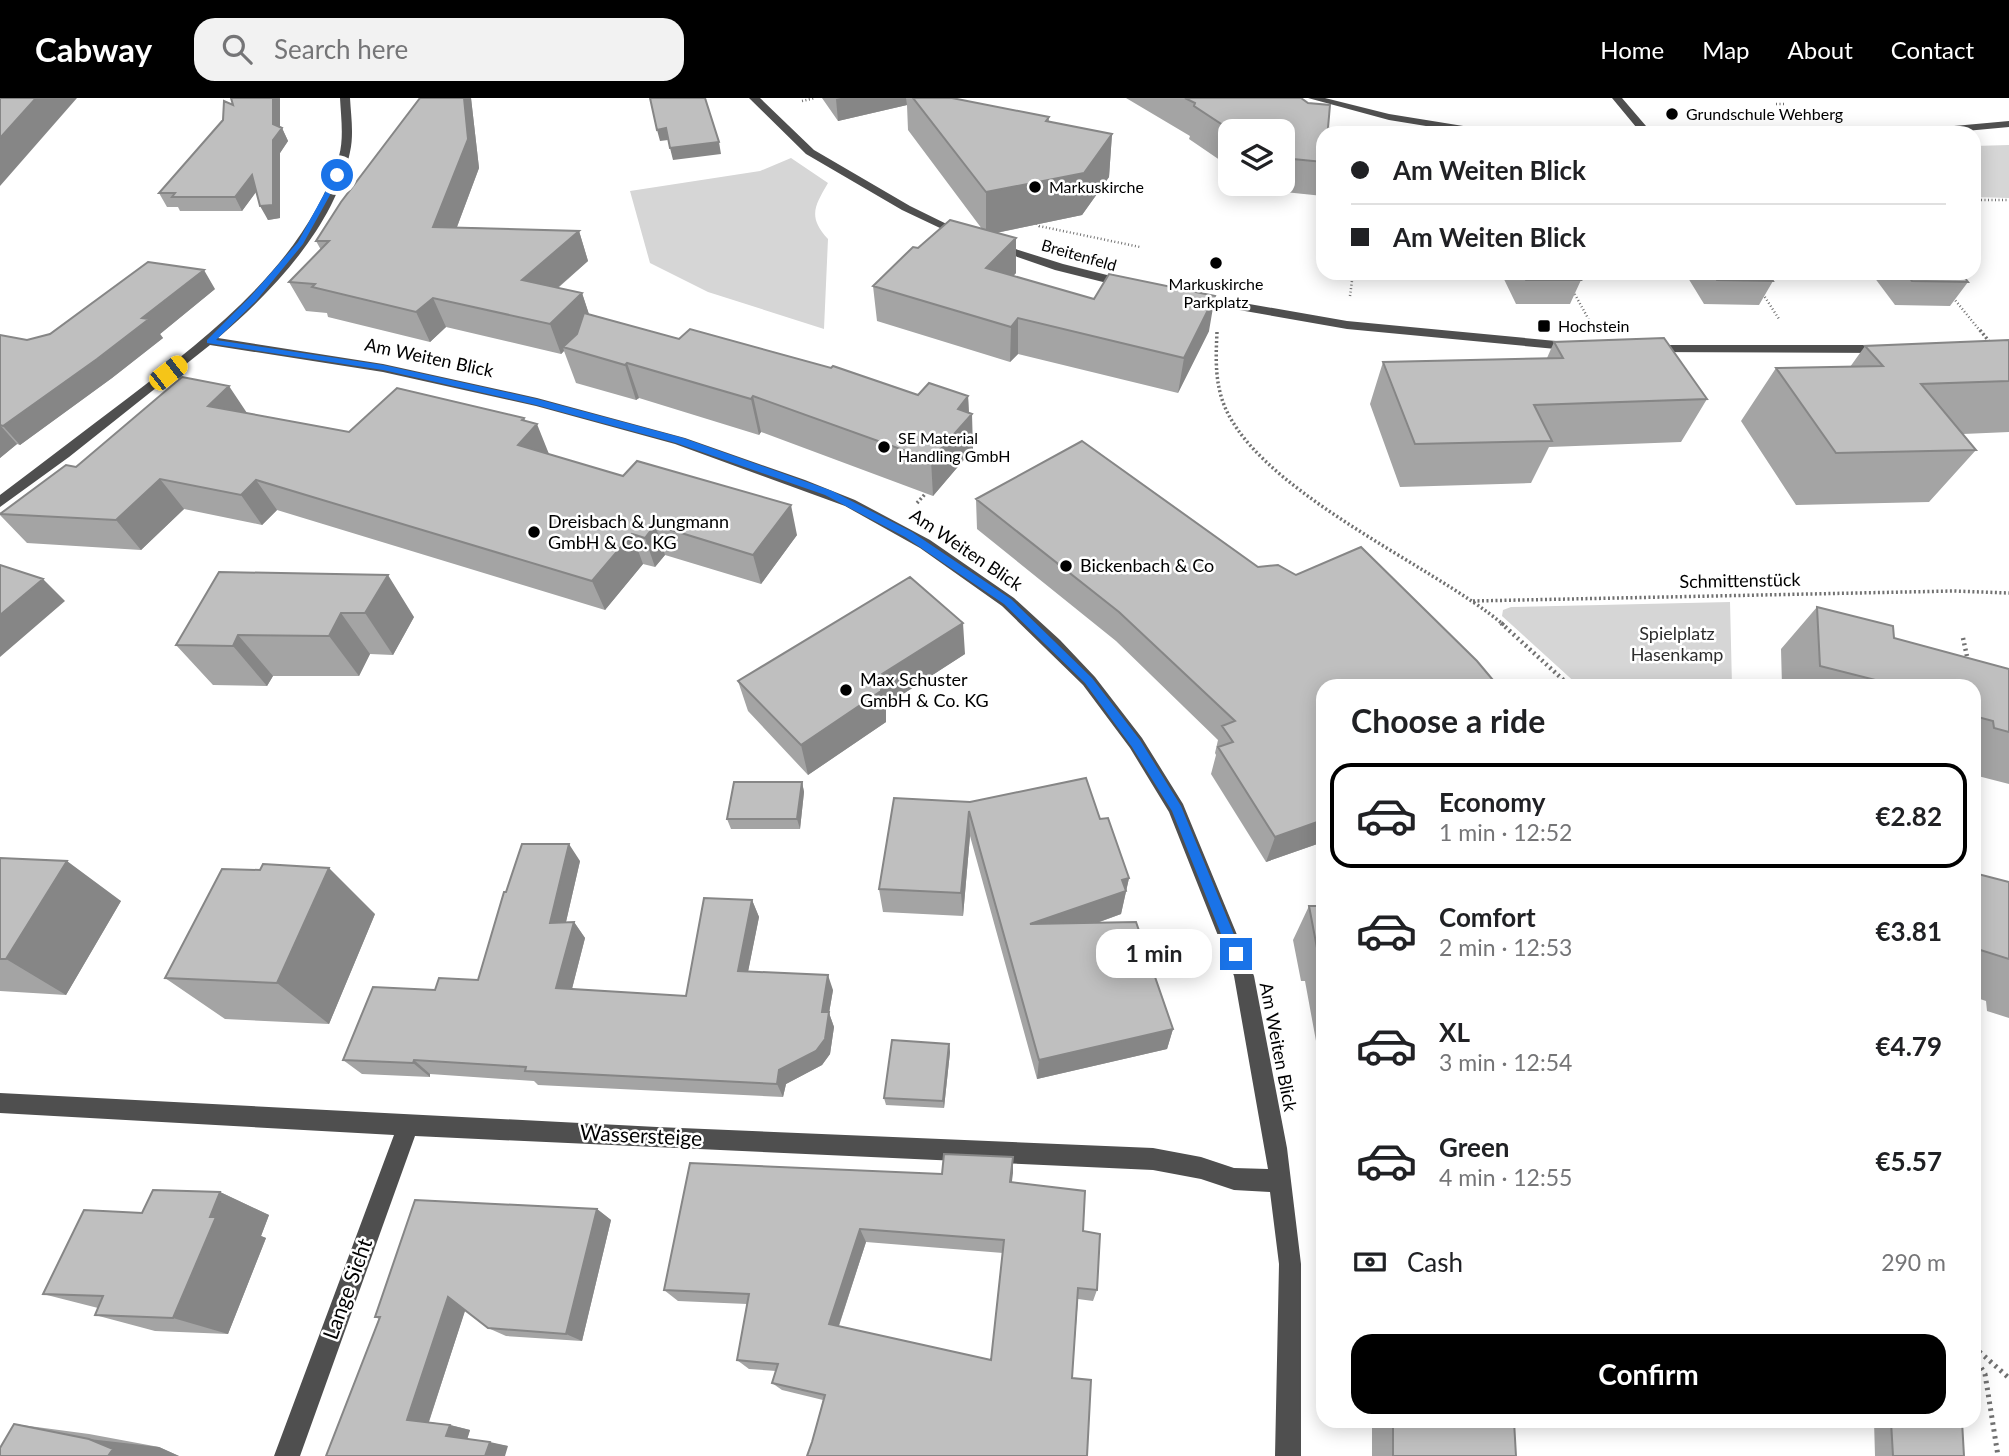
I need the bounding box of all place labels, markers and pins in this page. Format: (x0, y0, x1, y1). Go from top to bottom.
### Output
place label: Grundschule Wehberg (1686, 104, 1843, 123)
marker: Grundschule Wehberg (1664, 106, 1680, 122)
place label: Markuskirche (1049, 177, 1144, 196)
marker: Markuskirche (1027, 179, 1043, 195)
marker: Markuskirche Parkplatz (1208, 255, 1224, 271)
place label: Markuskirche Parkplatz (1169, 274, 1263, 311)
place label: Hochstein (1558, 316, 1629, 335)
marker: Hochstein (1536, 318, 1552, 334)
place label: SE Material Handling GmbH (898, 428, 1010, 465)
marker: SE Material Handling GmbH (876, 439, 892, 455)
place label: Dreisbach & Jungmann GmbH & Co. KG (548, 510, 729, 553)
marker: Dreisbach & Jungmann GmbH & Co. KG (526, 524, 542, 540)
place label: Bickenbach & Co (1080, 554, 1214, 576)
marker: Bickenbach & Co (1058, 558, 1074, 574)
place label: Max Schuster GmbH & Co. KG (860, 668, 989, 711)
marker: Max Schuster GmbH & Co. KG (838, 682, 854, 698)

